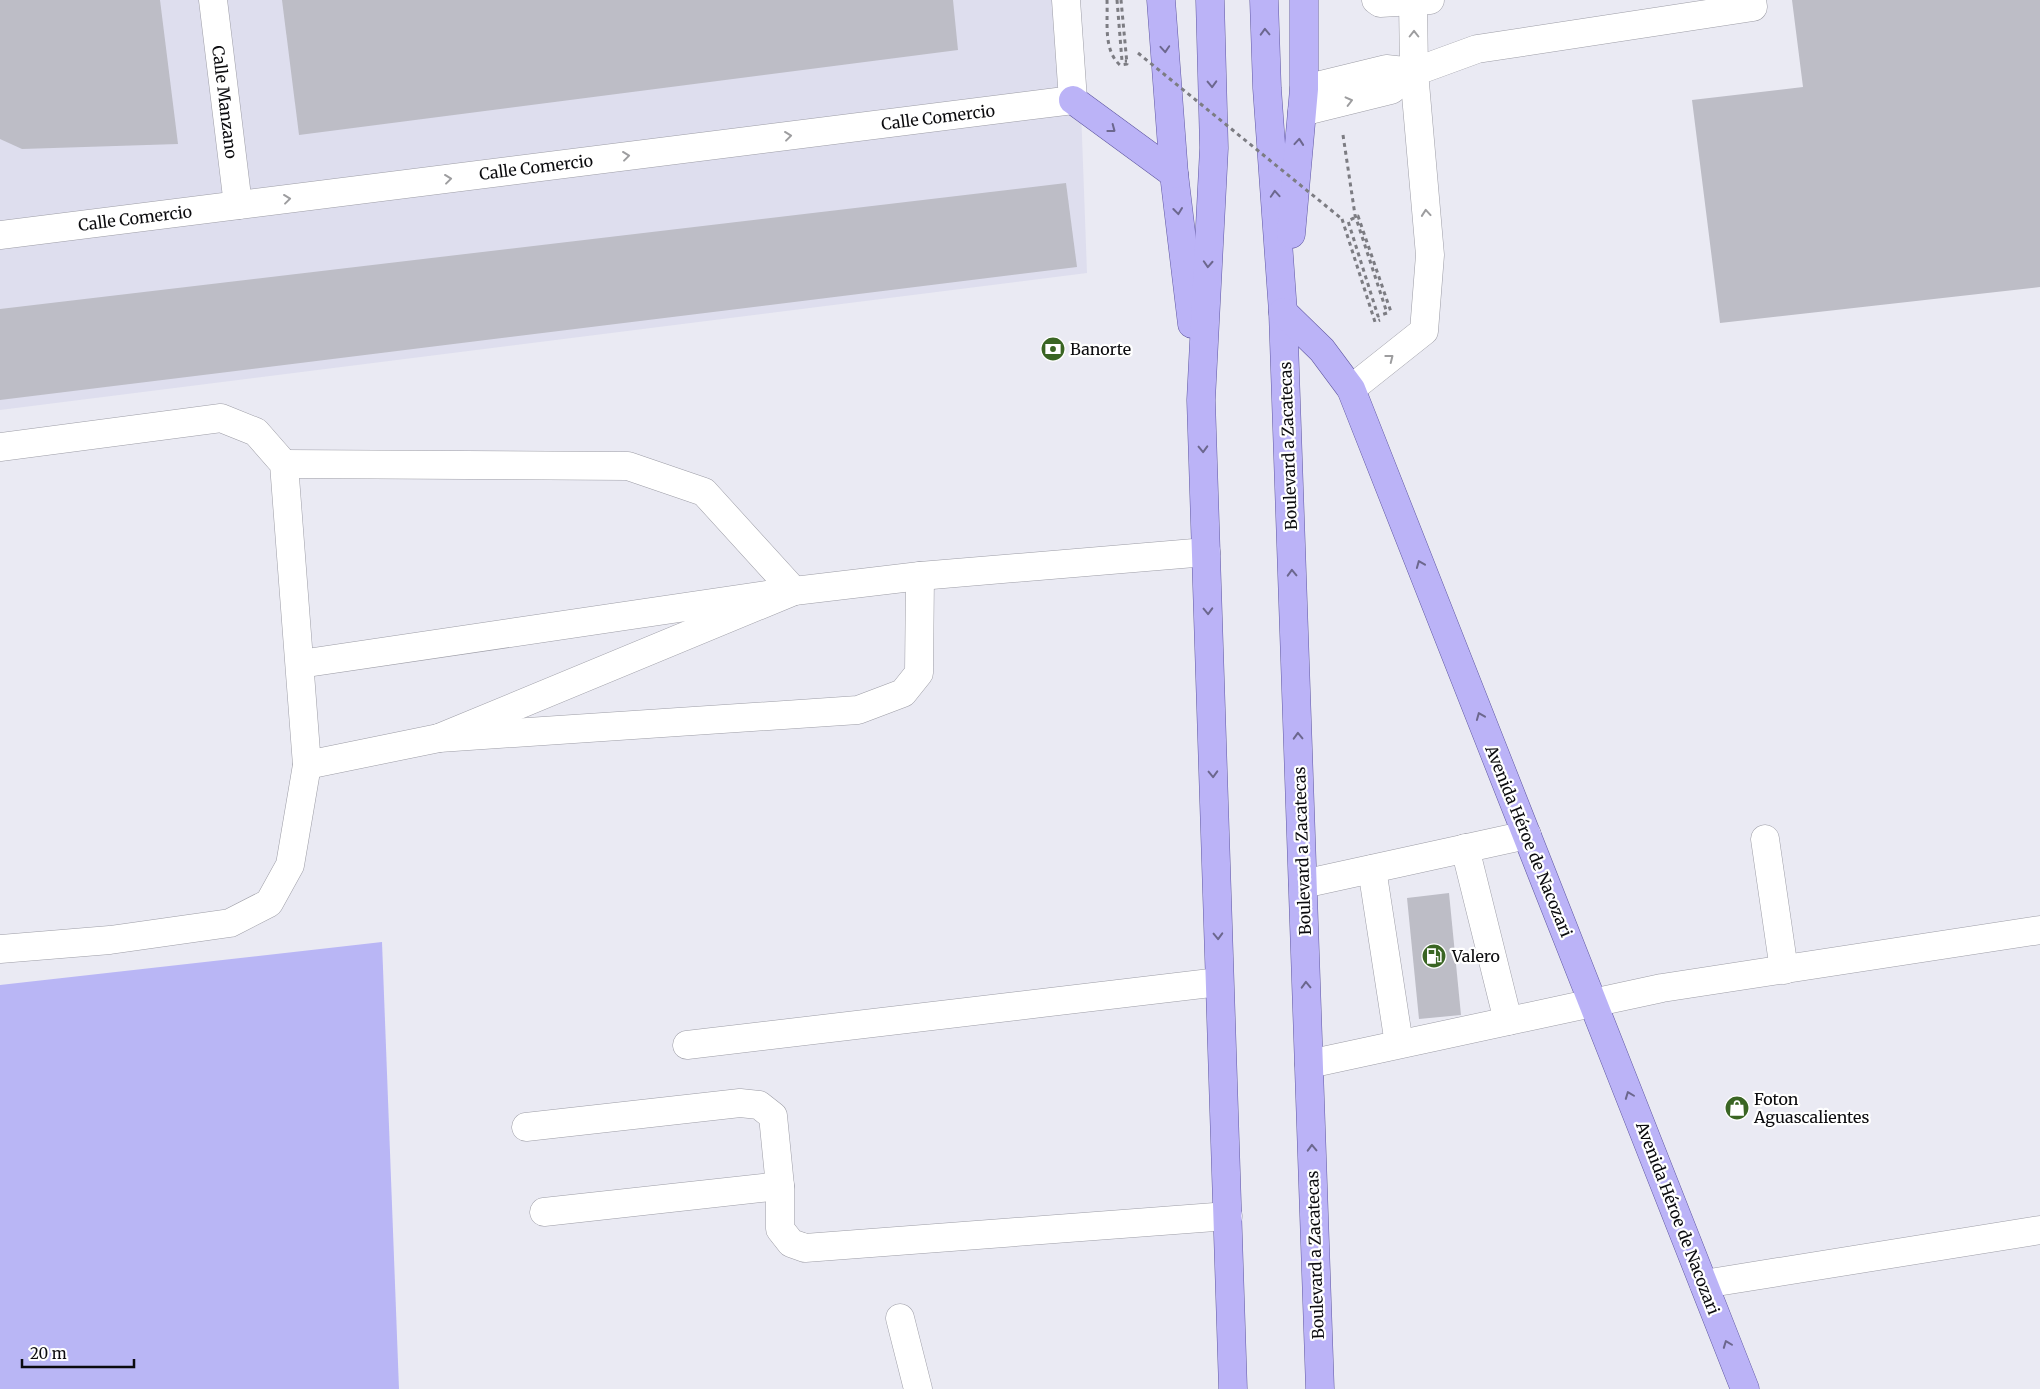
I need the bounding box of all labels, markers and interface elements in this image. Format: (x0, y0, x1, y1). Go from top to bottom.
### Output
one-way arrow (1260, 27, 1270, 35)
one-way arrow (1409, 29, 1419, 37)
street label: Calle Manzano (208, 44, 242, 160)
one-way arrow (1159, 45, 1170, 53)
one-way arrow (1207, 80, 1218, 88)
one-way arrow (1345, 96, 1353, 106)
street label: Calle Comercio (880, 100, 996, 134)
one-way arrow (1106, 123, 1116, 132)
one-way arrow (784, 131, 792, 142)
one-way arrow (1293, 138, 1304, 146)
street label: Calle Comercio (478, 150, 594, 184)
one-way arrow (623, 151, 631, 162)
one-way arrow (443, 174, 452, 184)
one-way arrow (1269, 190, 1280, 198)
one-way arrow (283, 194, 291, 205)
street label: Calle Comercio (77, 201, 193, 235)
one-way arrow (1172, 207, 1183, 215)
one-way arrow (1421, 209, 1432, 217)
one-way arrow (1203, 260, 1214, 268)
bank icon: Banorte (1040, 336, 1066, 362)
place label: Banorte (1070, 339, 1131, 359)
one-way arrow (1384, 355, 1393, 364)
street label: Boulevard a Zacatecas (1275, 361, 1301, 531)
one-way arrow (1197, 445, 1208, 453)
one-way arrow (1416, 561, 1426, 569)
one-way arrow (1287, 569, 1297, 576)
one-way arrow (1202, 608, 1213, 616)
one-way arrow (1476, 712, 1486, 720)
one-way arrow (1292, 731, 1303, 739)
street label: Avenida Héroe de Nacozari (1481, 741, 1577, 940)
street label: Boulevard a Zacatecas (1289, 766, 1315, 936)
one-way arrow (1208, 770, 1218, 778)
one-way arrow (1213, 932, 1223, 940)
fuel station icon: Valero (1421, 943, 1447, 969)
place label: Valero (1451, 946, 1500, 966)
one-way arrow (1301, 981, 1311, 989)
place label: Foton Aguascalientes (1753, 1089, 1869, 1127)
one-way arrow (1625, 1091, 1636, 1100)
shop icon: Foton Aguascalientes (1724, 1095, 1750, 1121)
street label: Avenida Héroe de Nacozari (1632, 1118, 1724, 1317)
one-way arrow (1306, 1144, 1317, 1152)
street label: Boulevard a Zacatecas (1302, 1170, 1328, 1340)
scale bar (22, 1336, 135, 1368)
one-way arrow (1723, 1340, 1733, 1348)
text: 20 m (30, 1344, 67, 1363)

